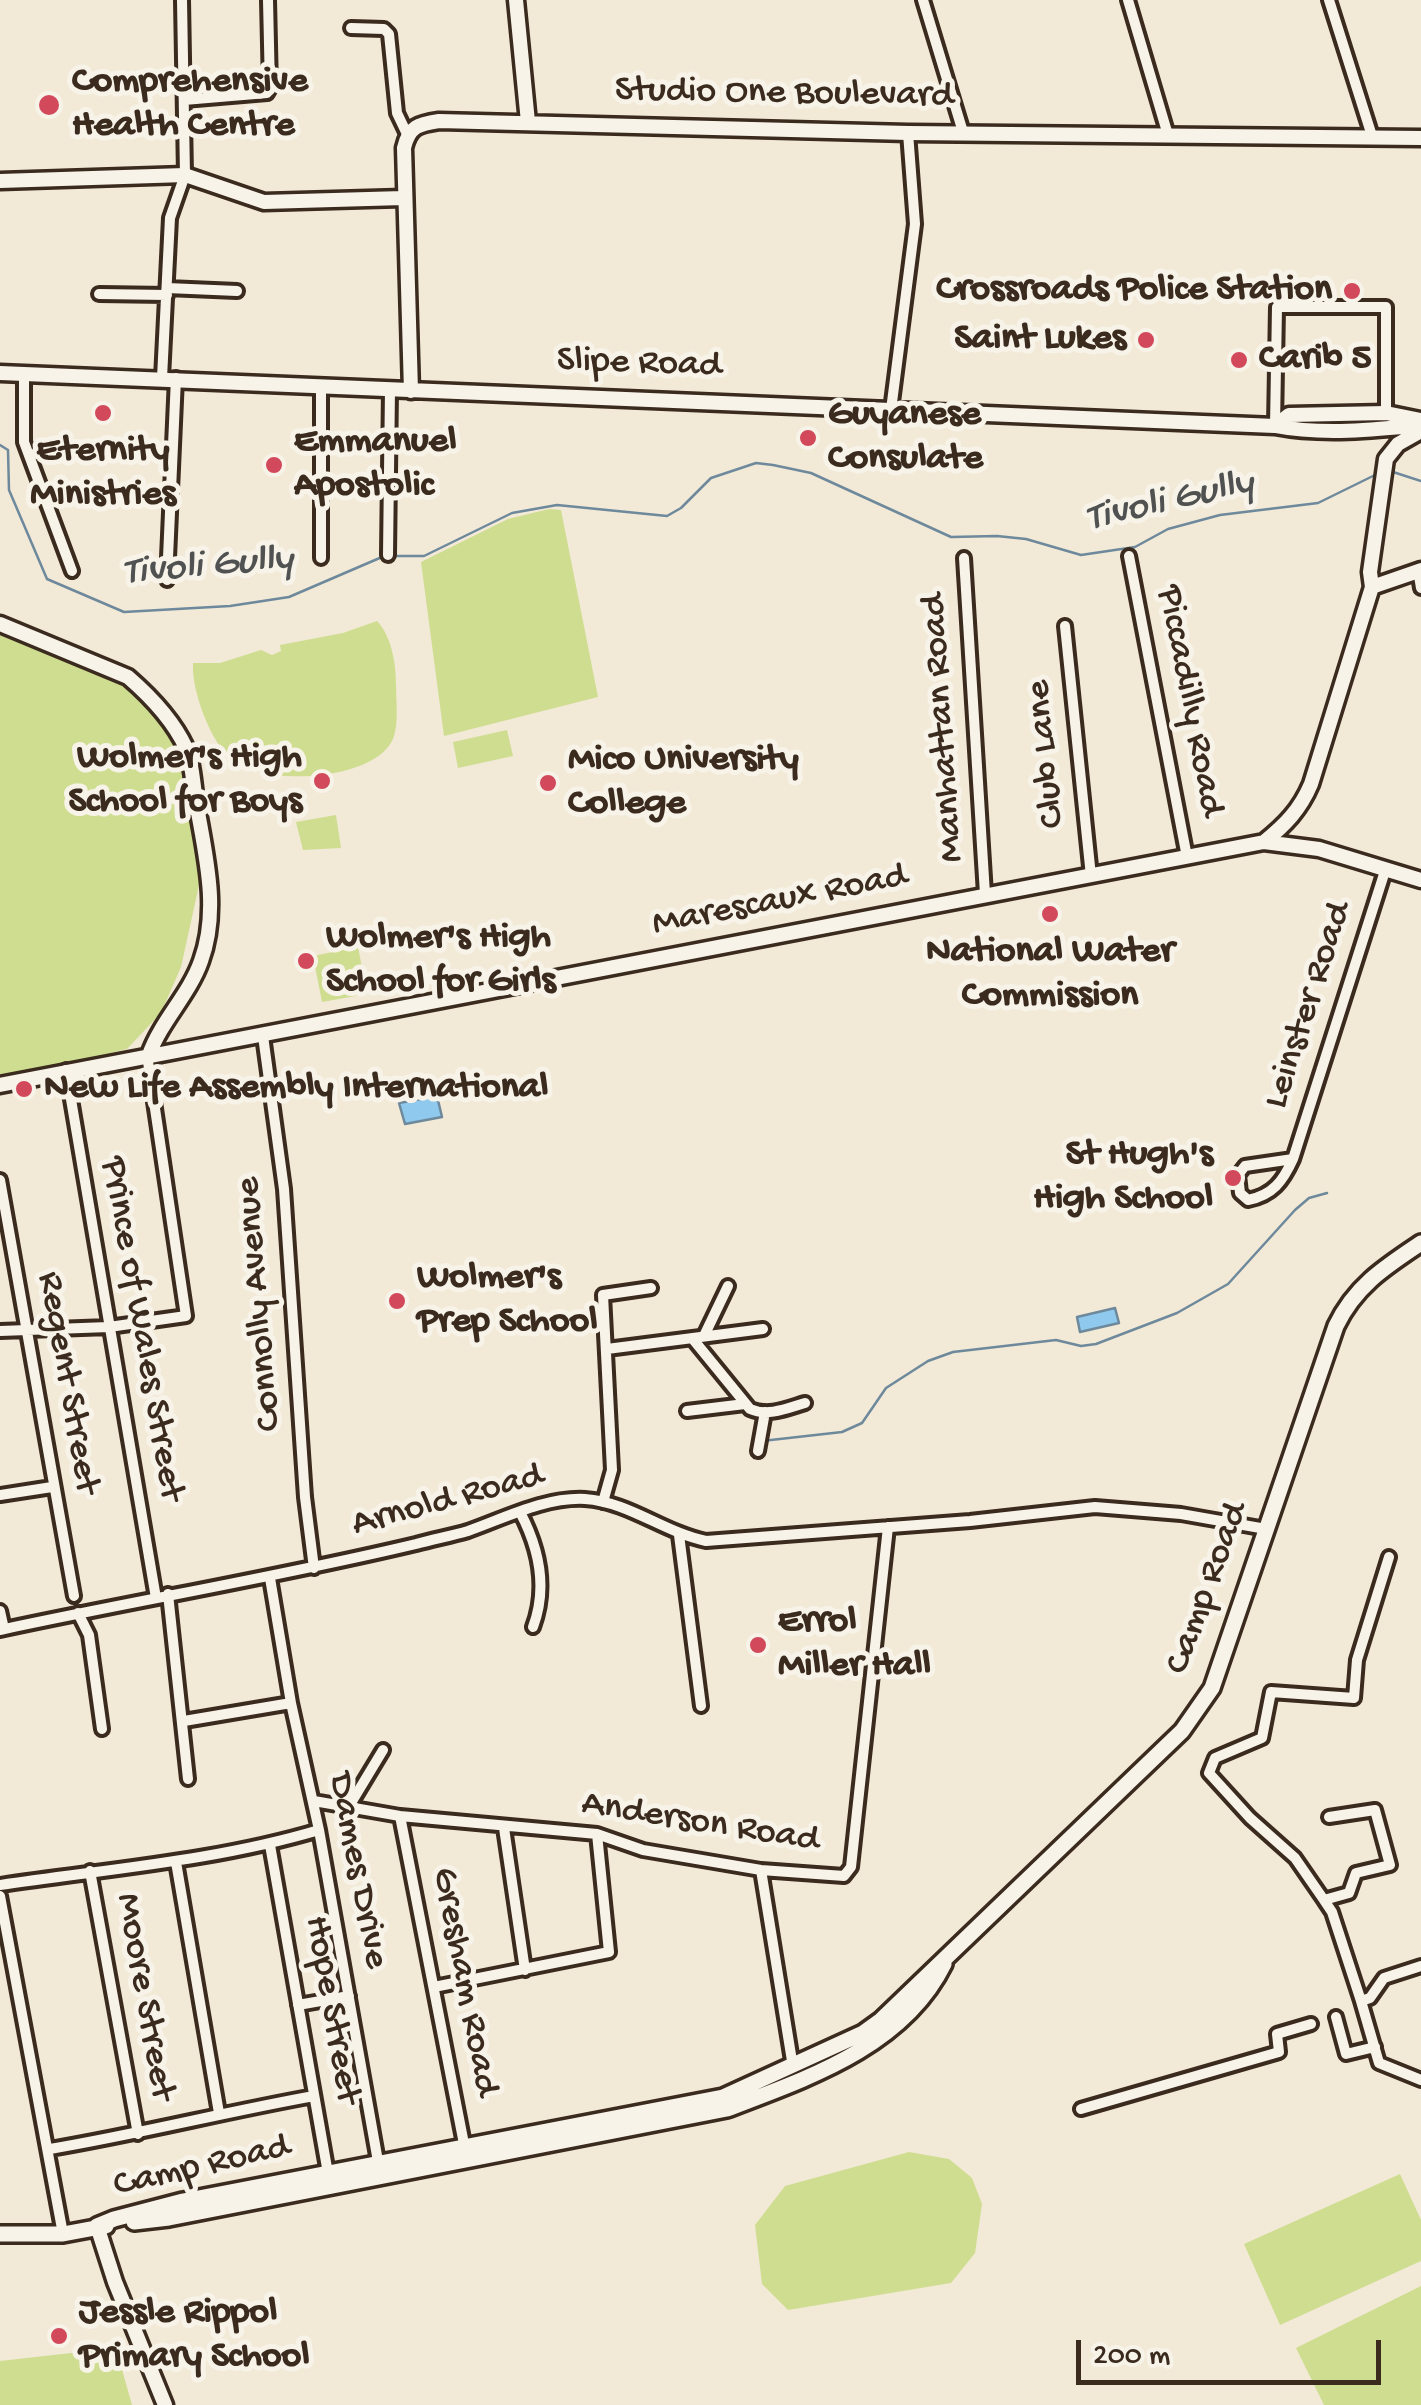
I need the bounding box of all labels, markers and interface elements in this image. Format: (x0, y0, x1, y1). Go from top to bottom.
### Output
place label: Comprehensive Health Centre (72, 60, 308, 150)
street label: Studio One Boulevard (614, 69, 954, 121)
marker: Comprehensive Health Centre (36, 92, 62, 118)
place label: Crossroads Police Station (936, 268, 1332, 314)
marker: Crossroads Police Station (1341, 280, 1363, 302)
place label: Saint Lukes (954, 317, 1126, 363)
marker: Saint Lukes (1135, 329, 1157, 351)
place label: Carib 5 (1259, 337, 1371, 383)
street label: Slipe Road (556, 339, 722, 391)
marker: Carib 5 (1228, 349, 1250, 371)
place label: Guyanese Consulate (828, 393, 983, 482)
marker: Eternity Ministries (92, 402, 114, 424)
place label: Emmanuel Apostolic (294, 420, 457, 509)
marker: Guyanese Consulate (797, 427, 819, 449)
place label: Eternity Ministries (30, 429, 176, 518)
marker: Emmanuel Apostolic (263, 454, 285, 476)
water label: Tivoli Gully (1081, 460, 1259, 546)
water label: Tivoli Gully (121, 537, 295, 599)
street label: Piccadilly Road (1143, 582, 1233, 820)
street label: Manhattan Road (913, 592, 977, 864)
street label: Club Lane (1018, 678, 1078, 830)
place label: Wolmer's High School for Boys (69, 736, 302, 826)
place label: Mico University College (568, 738, 799, 828)
marker: Wolmer's High School for Boys (311, 770, 333, 792)
marker: Mico University College (537, 772, 559, 794)
street label: Marescaux Road (649, 855, 911, 949)
street label: Leinster Road (1255, 897, 1365, 1115)
marker: National Water Commission (1039, 903, 1061, 925)
place label: Wolmer's High School for Girls (326, 916, 556, 1006)
place label: National Water Commission (926, 930, 1174, 1019)
marker: Wolmer's High School for Girls (295, 950, 317, 972)
place label: New Life Assembly International (44, 1066, 548, 1112)
marker: New Life Assembly International (13, 1078, 35, 1100)
place label: St Hugh's High School (1033, 1133, 1213, 1222)
street label: Prince of Wales Street (87, 1154, 193, 1504)
marker: St Hugh's High School (1222, 1167, 1244, 1189)
street label: Connolly Avenue (227, 1175, 295, 1433)
place label: Wolmer's Prep School (417, 1256, 598, 1346)
street label: Regent Street (24, 1268, 108, 1498)
marker: Wolmer's Prep School (386, 1290, 408, 1312)
street label: Arnold Road (347, 1455, 549, 1549)
street label: Camp Road (1157, 1497, 1261, 1681)
place label: Errol Miller Hall (778, 1600, 931, 1690)
marker: Errol Miller Hall (747, 1634, 769, 1656)
street label: Dames Drive (315, 1769, 397, 1973)
street label: Anderson Road (578, 1783, 822, 1865)
street label: Gresham Road (419, 1864, 507, 2100)
street label: Moore Street (102, 1890, 184, 2104)
street label: Hope Street (291, 1912, 369, 2108)
street label: Camp Road (109, 2126, 295, 2210)
place label: Jessle Rippol Primary School (79, 2291, 310, 2380)
scale bar (1081, 2320, 1386, 2382)
marker: Jessle Rippol Primary School (48, 2325, 70, 2347)
text: 200 m (1093, 2340, 1170, 2375)

